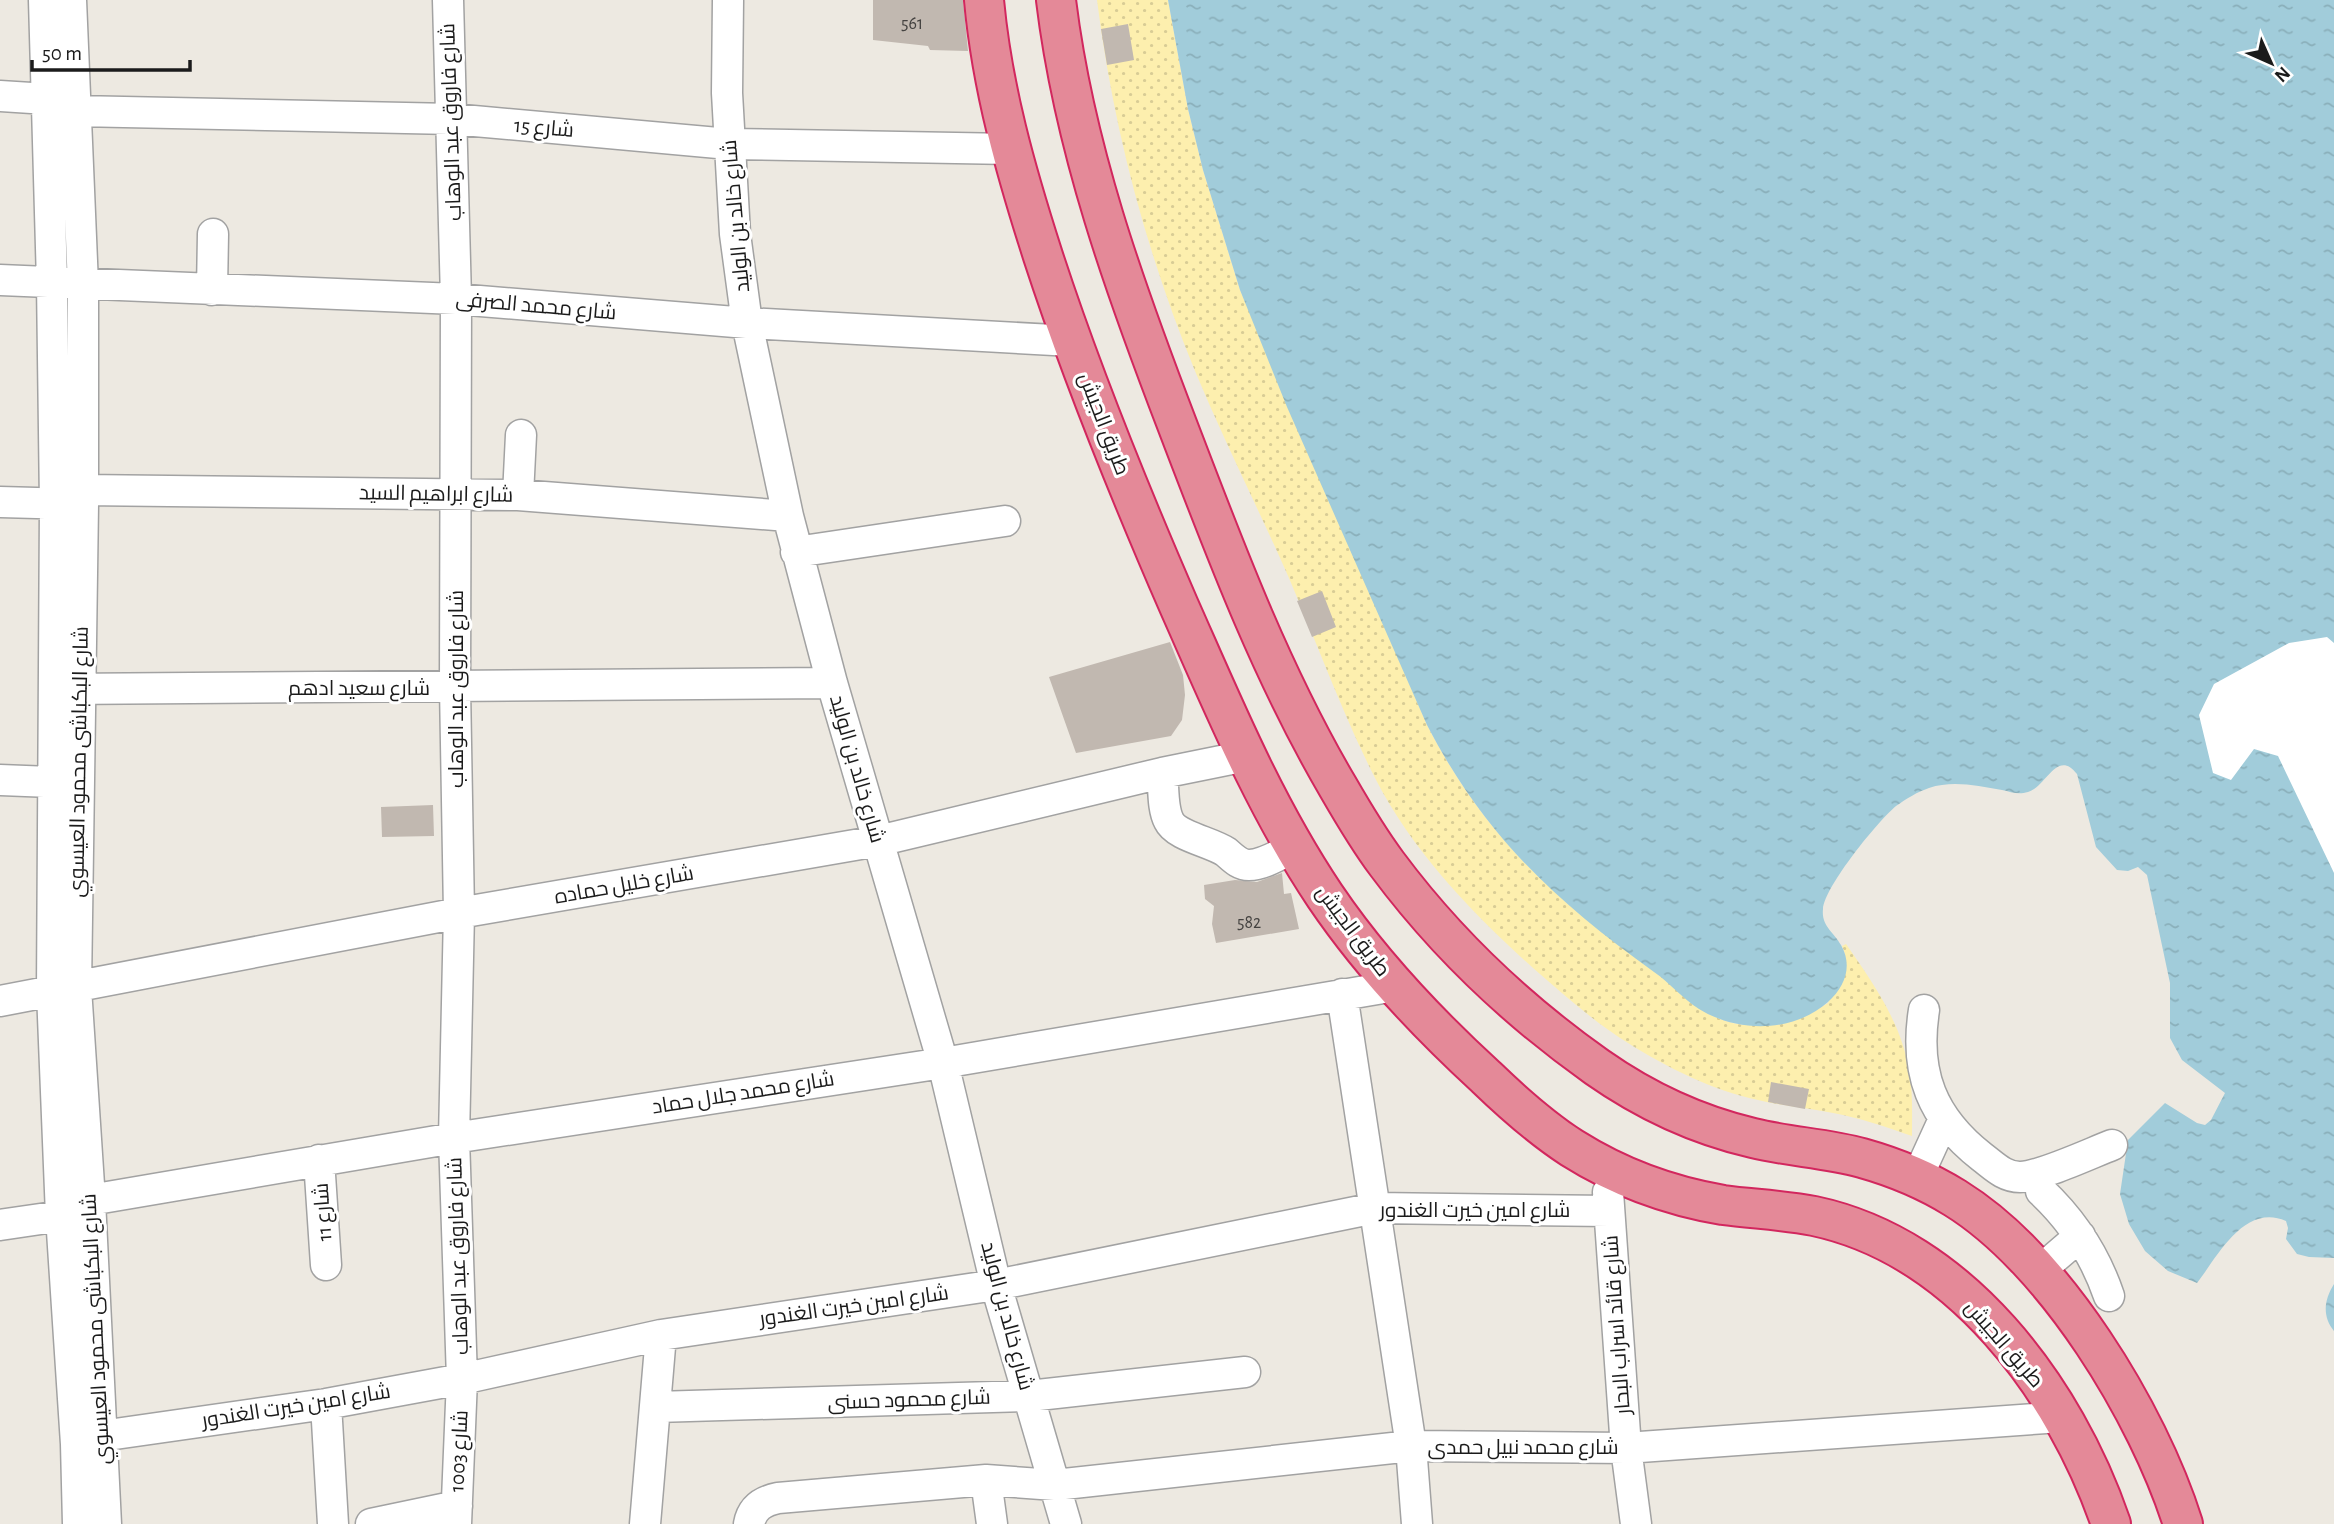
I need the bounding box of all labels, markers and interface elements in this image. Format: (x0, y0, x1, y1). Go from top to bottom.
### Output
house number: 561 (901, 15, 923, 33)
street label: شارع فاروق عبد الوهاب (437, 23, 468, 221)
scale bar (32, 28, 189, 72)
north arrow (2236, 28, 2306, 98)
text: 50 m (42, 43, 82, 64)
text: N (2271, 63, 2293, 85)
street label: شارع 15 (513, 115, 575, 144)
street label: شارع خالد بن الوليد (719, 139, 756, 293)
street label: شارع محمد الصرفى (455, 289, 617, 326)
street label: طريق الجيش (1073, 370, 1133, 479)
street label: شارع ابراهيم السيد (359, 482, 513, 509)
street label: شارع فاروق عبد الوهاب (446, 590, 470, 788)
street label: شارع البكباشى محمود العيسوي (66, 626, 97, 898)
street label: شارع سعيد ادهم (288, 678, 430, 702)
street label: شارع خالد بن الوليد (823, 693, 888, 846)
street label: شارع خليل حماده (553, 862, 696, 911)
street label: طريق الجيش (1311, 882, 1394, 982)
house number: 582 (1237, 914, 1261, 932)
street label: شارع محمد جلال حماد (650, 1068, 836, 1121)
street label: شارع فاروق عبد الوهاب (444, 1157, 475, 1355)
street label: شارع 11 (310, 1182, 339, 1242)
street label: شارع البكباشى محمود العيسوي (78, 1193, 119, 1465)
street label: شارع امين خيرت الغندور (1379, 1200, 1570, 1224)
street label: شارع قائد اسراب البحار (1600, 1234, 1637, 1417)
street label: شارع خالد بن الوليد (974, 1239, 1037, 1393)
street label: شارع امين خيرت الغندور (757, 1282, 950, 1333)
street label: طريق الجيش (1959, 1296, 2047, 1393)
street label: شارع امين خيرت الغندور (199, 1381, 392, 1434)
street label: شارع محمود حسنى (827, 1387, 991, 1416)
street label: شارع 1003 (446, 1409, 475, 1493)
street label: شارع محمد نبيل حمدى (1427, 1437, 1619, 1461)

